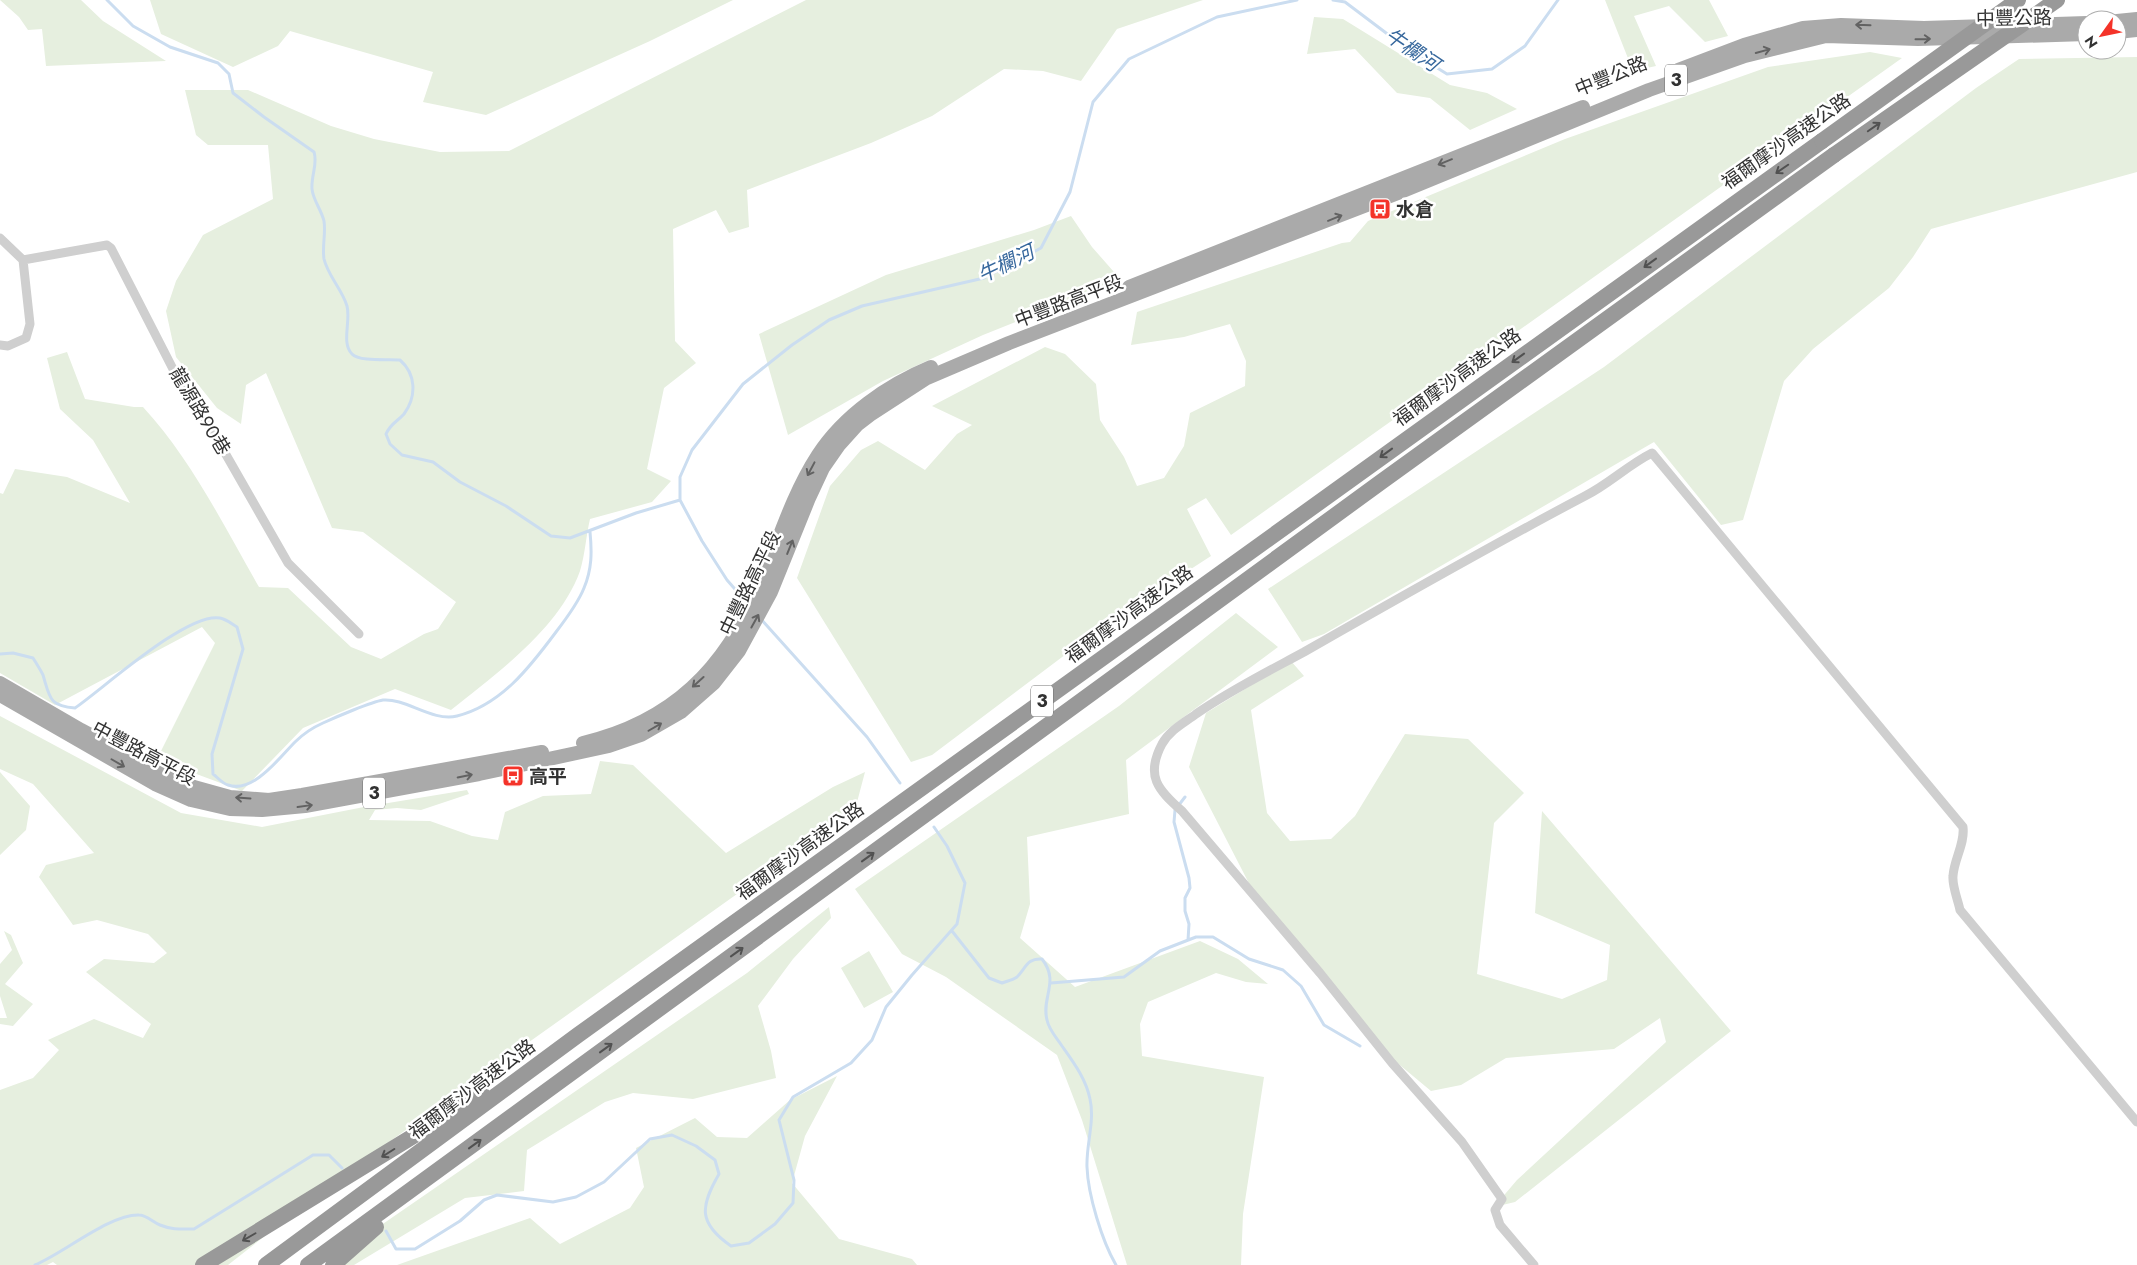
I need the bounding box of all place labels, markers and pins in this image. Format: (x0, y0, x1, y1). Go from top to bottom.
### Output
place label: 水倉 (1396, 196, 1434, 223)
bus stop icon: 水倉 (1368, 197, 1392, 221)
place label: 高平 (529, 763, 567, 790)
bus stop icon: 高平 (501, 764, 525, 788)

